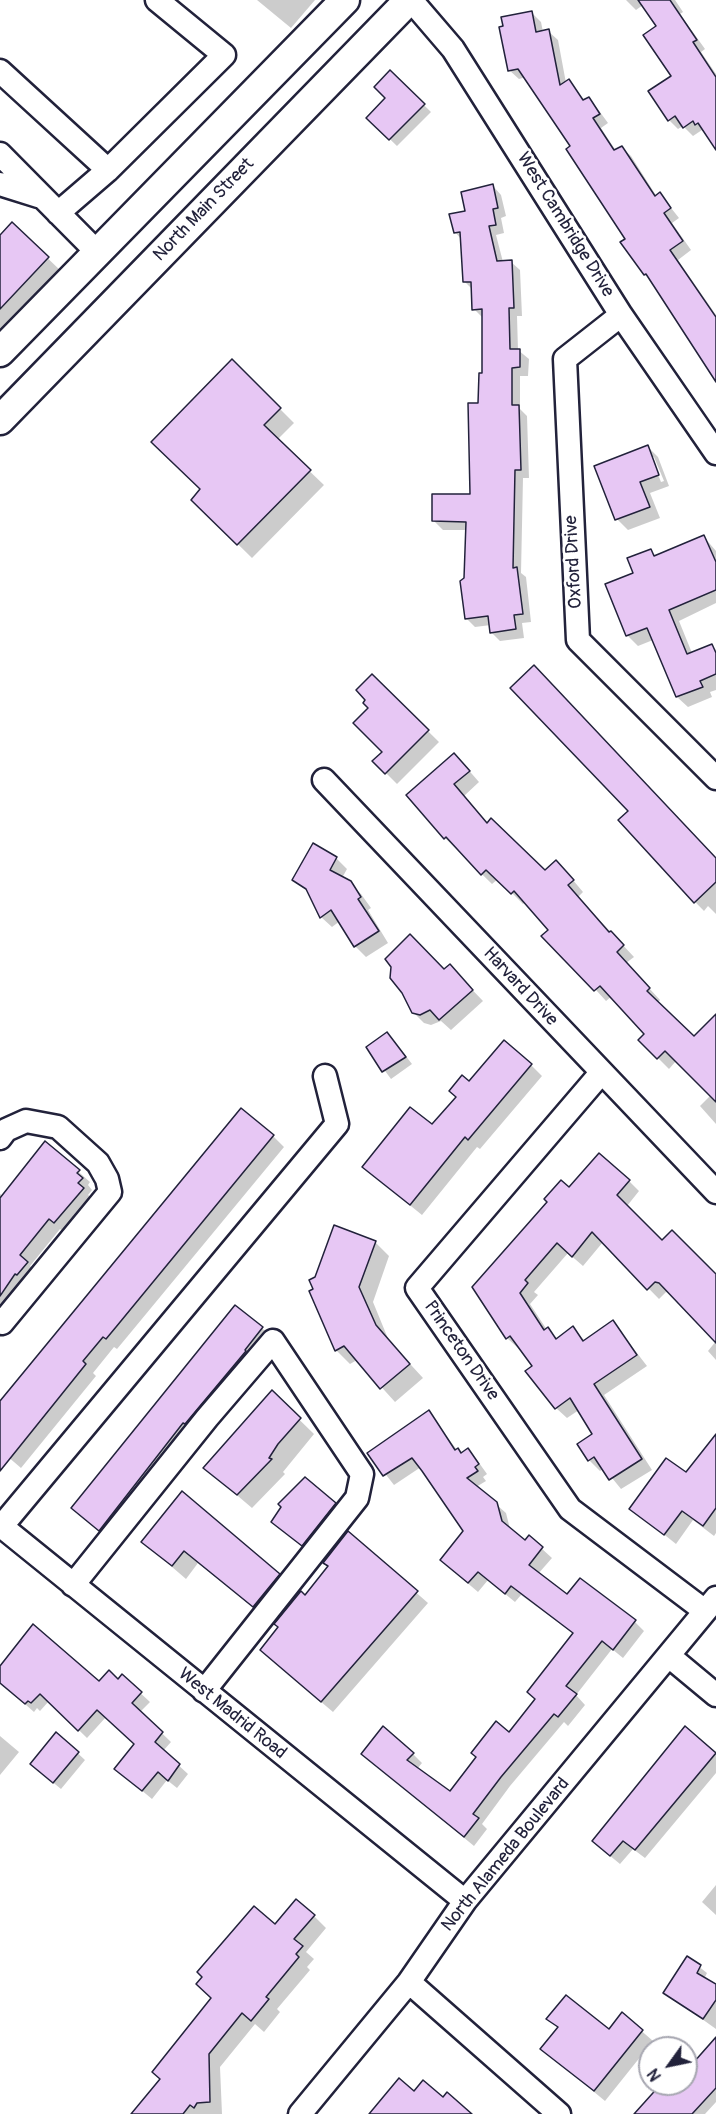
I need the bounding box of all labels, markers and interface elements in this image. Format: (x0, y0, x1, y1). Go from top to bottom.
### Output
street label: West Cambridge Drive (512, 149, 618, 301)
street label: North Main Street (149, 154, 259, 266)
street label: Oxford Drive (561, 515, 587, 609)
street label: Harvard Drive (478, 943, 562, 1031)
street label: Princeton Drive (419, 1297, 503, 1405)
street label: West Madrid Road (173, 1664, 291, 1764)
street label: North Alameda Boulevard (437, 1774, 575, 1936)
north arrow (638, 2036, 698, 2096)
text: N (643, 2065, 666, 2085)

